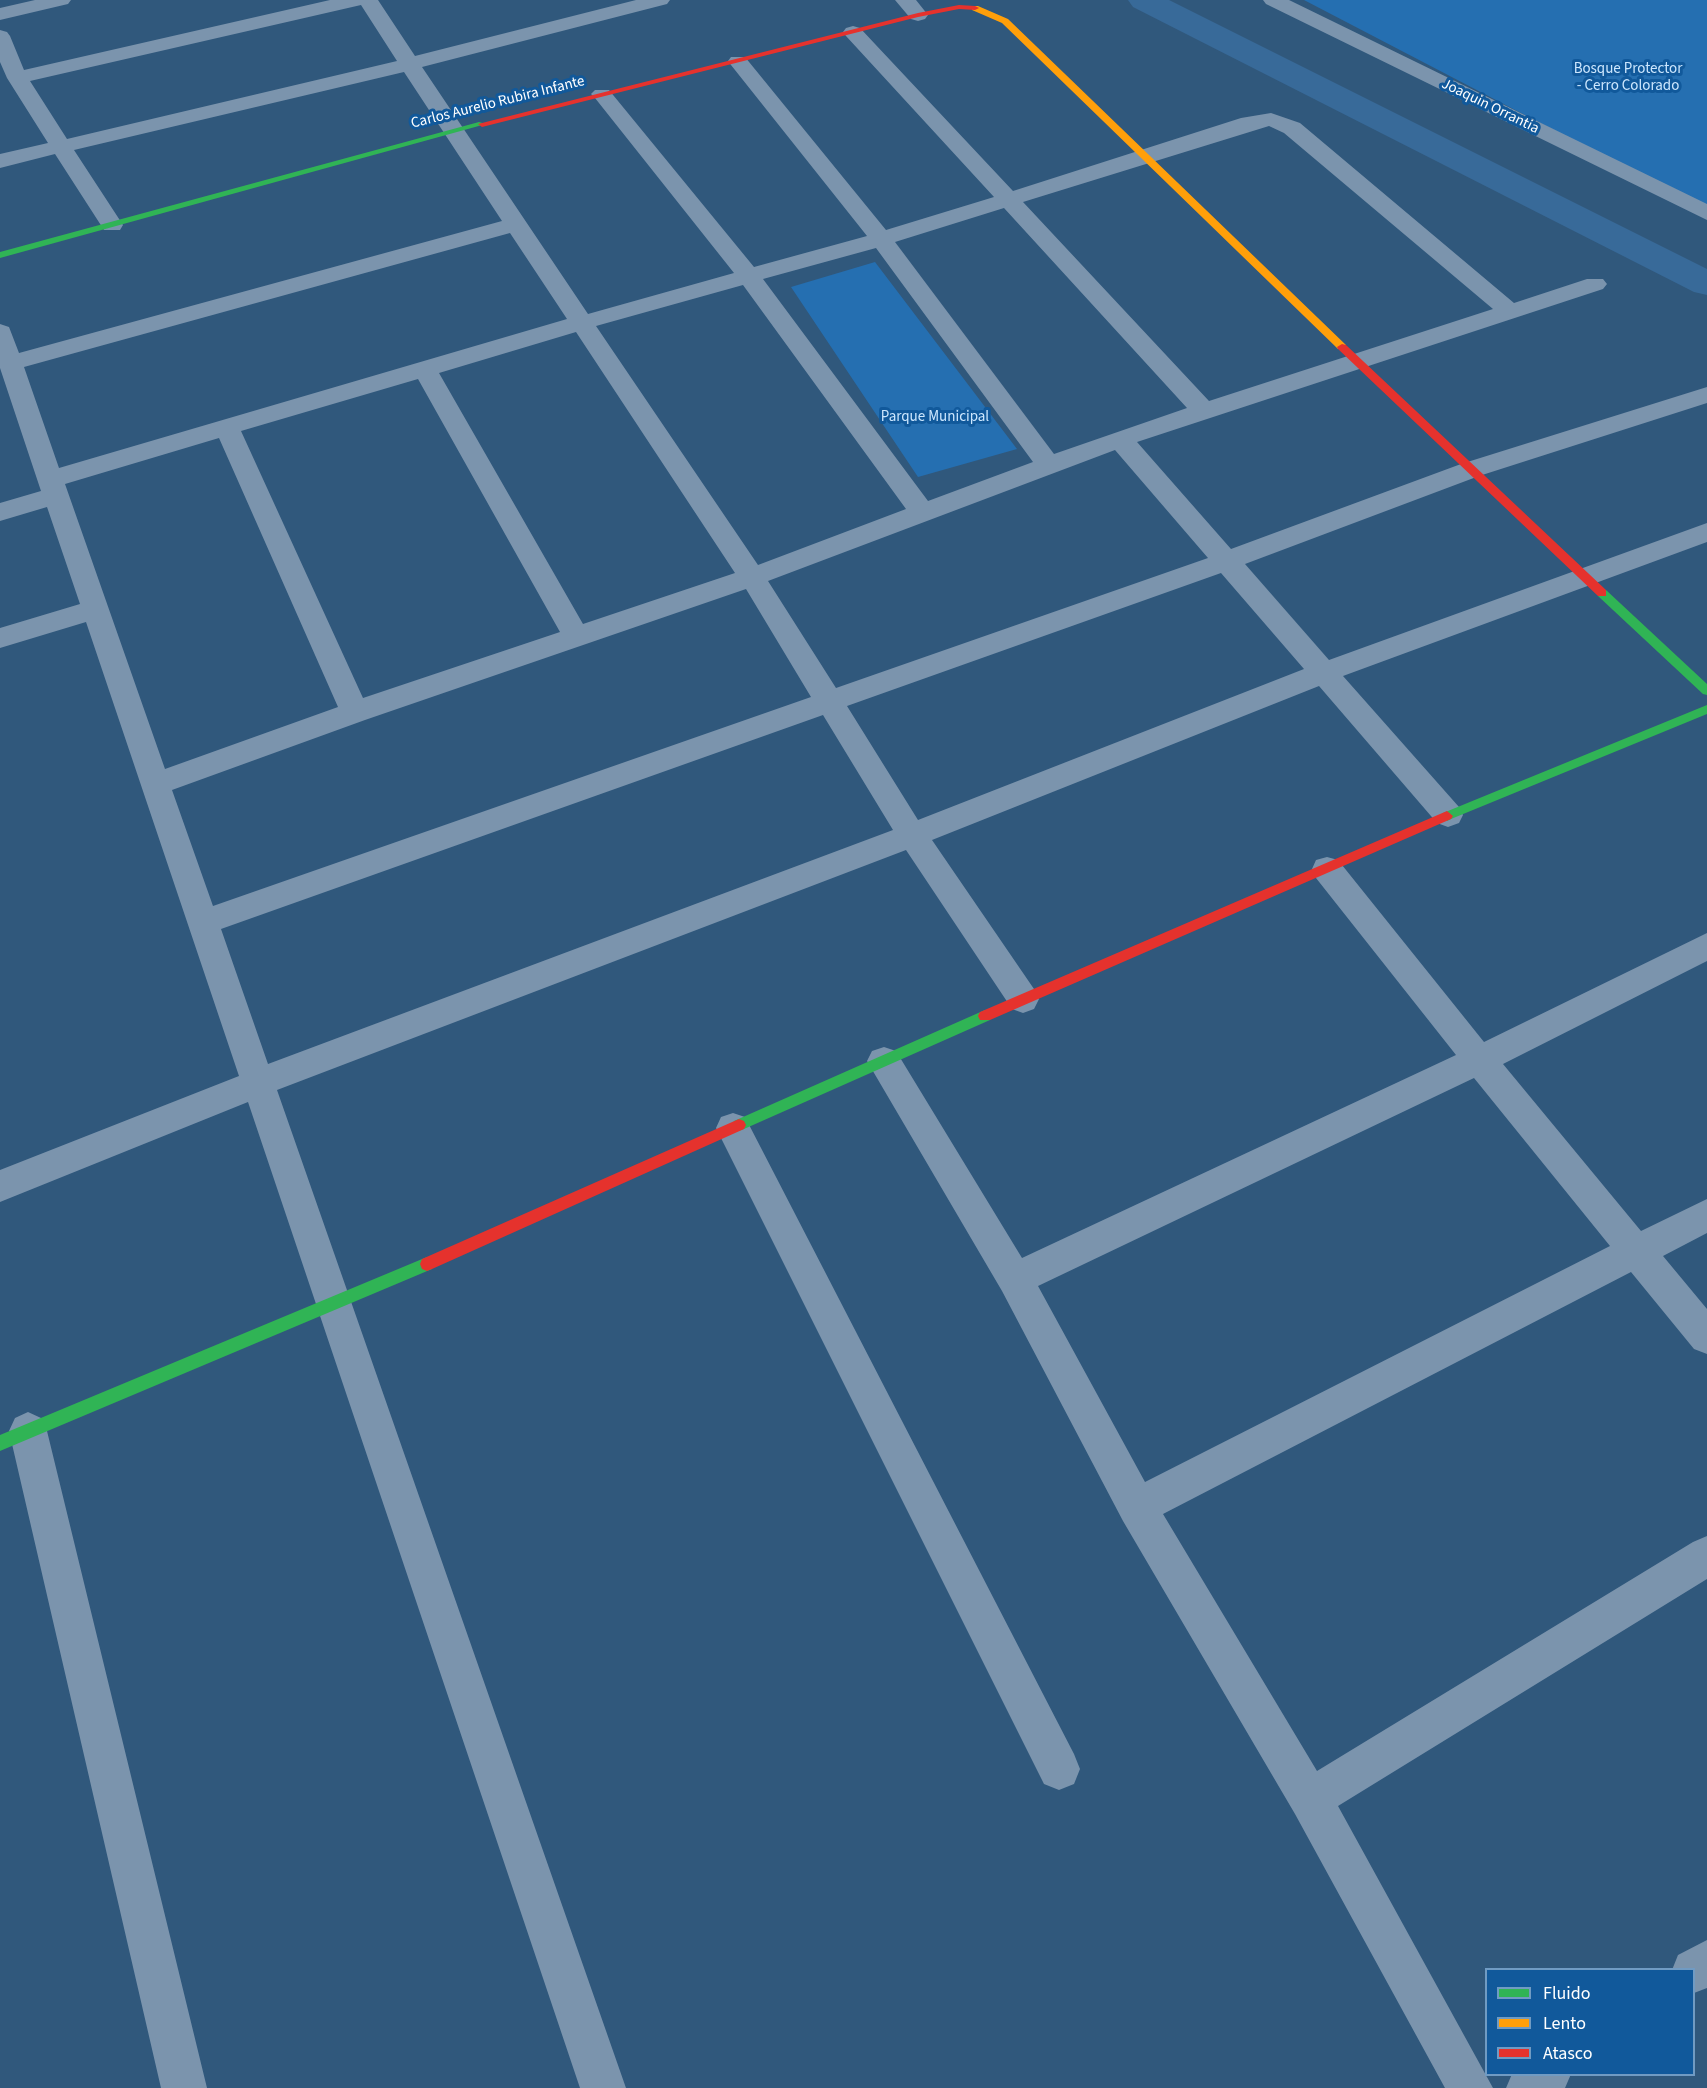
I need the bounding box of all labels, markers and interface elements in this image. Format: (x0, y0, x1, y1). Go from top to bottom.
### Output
park label: Bosque Protector - Cerro Colorado (1574, 61, 1682, 96)
street label: Carlos Aurelio Rubira Infante (409, 73, 587, 133)
street label: Joaquin Orrantia (1438, 76, 1542, 138)
park label: Parque Municipal (881, 409, 989, 427)
legend (1485, 1968, 1695, 2076)
text: Fluido (1543, 1981, 1590, 2006)
text: Lento (1543, 2011, 1586, 2036)
text: Atasco (1543, 2041, 1592, 2066)

